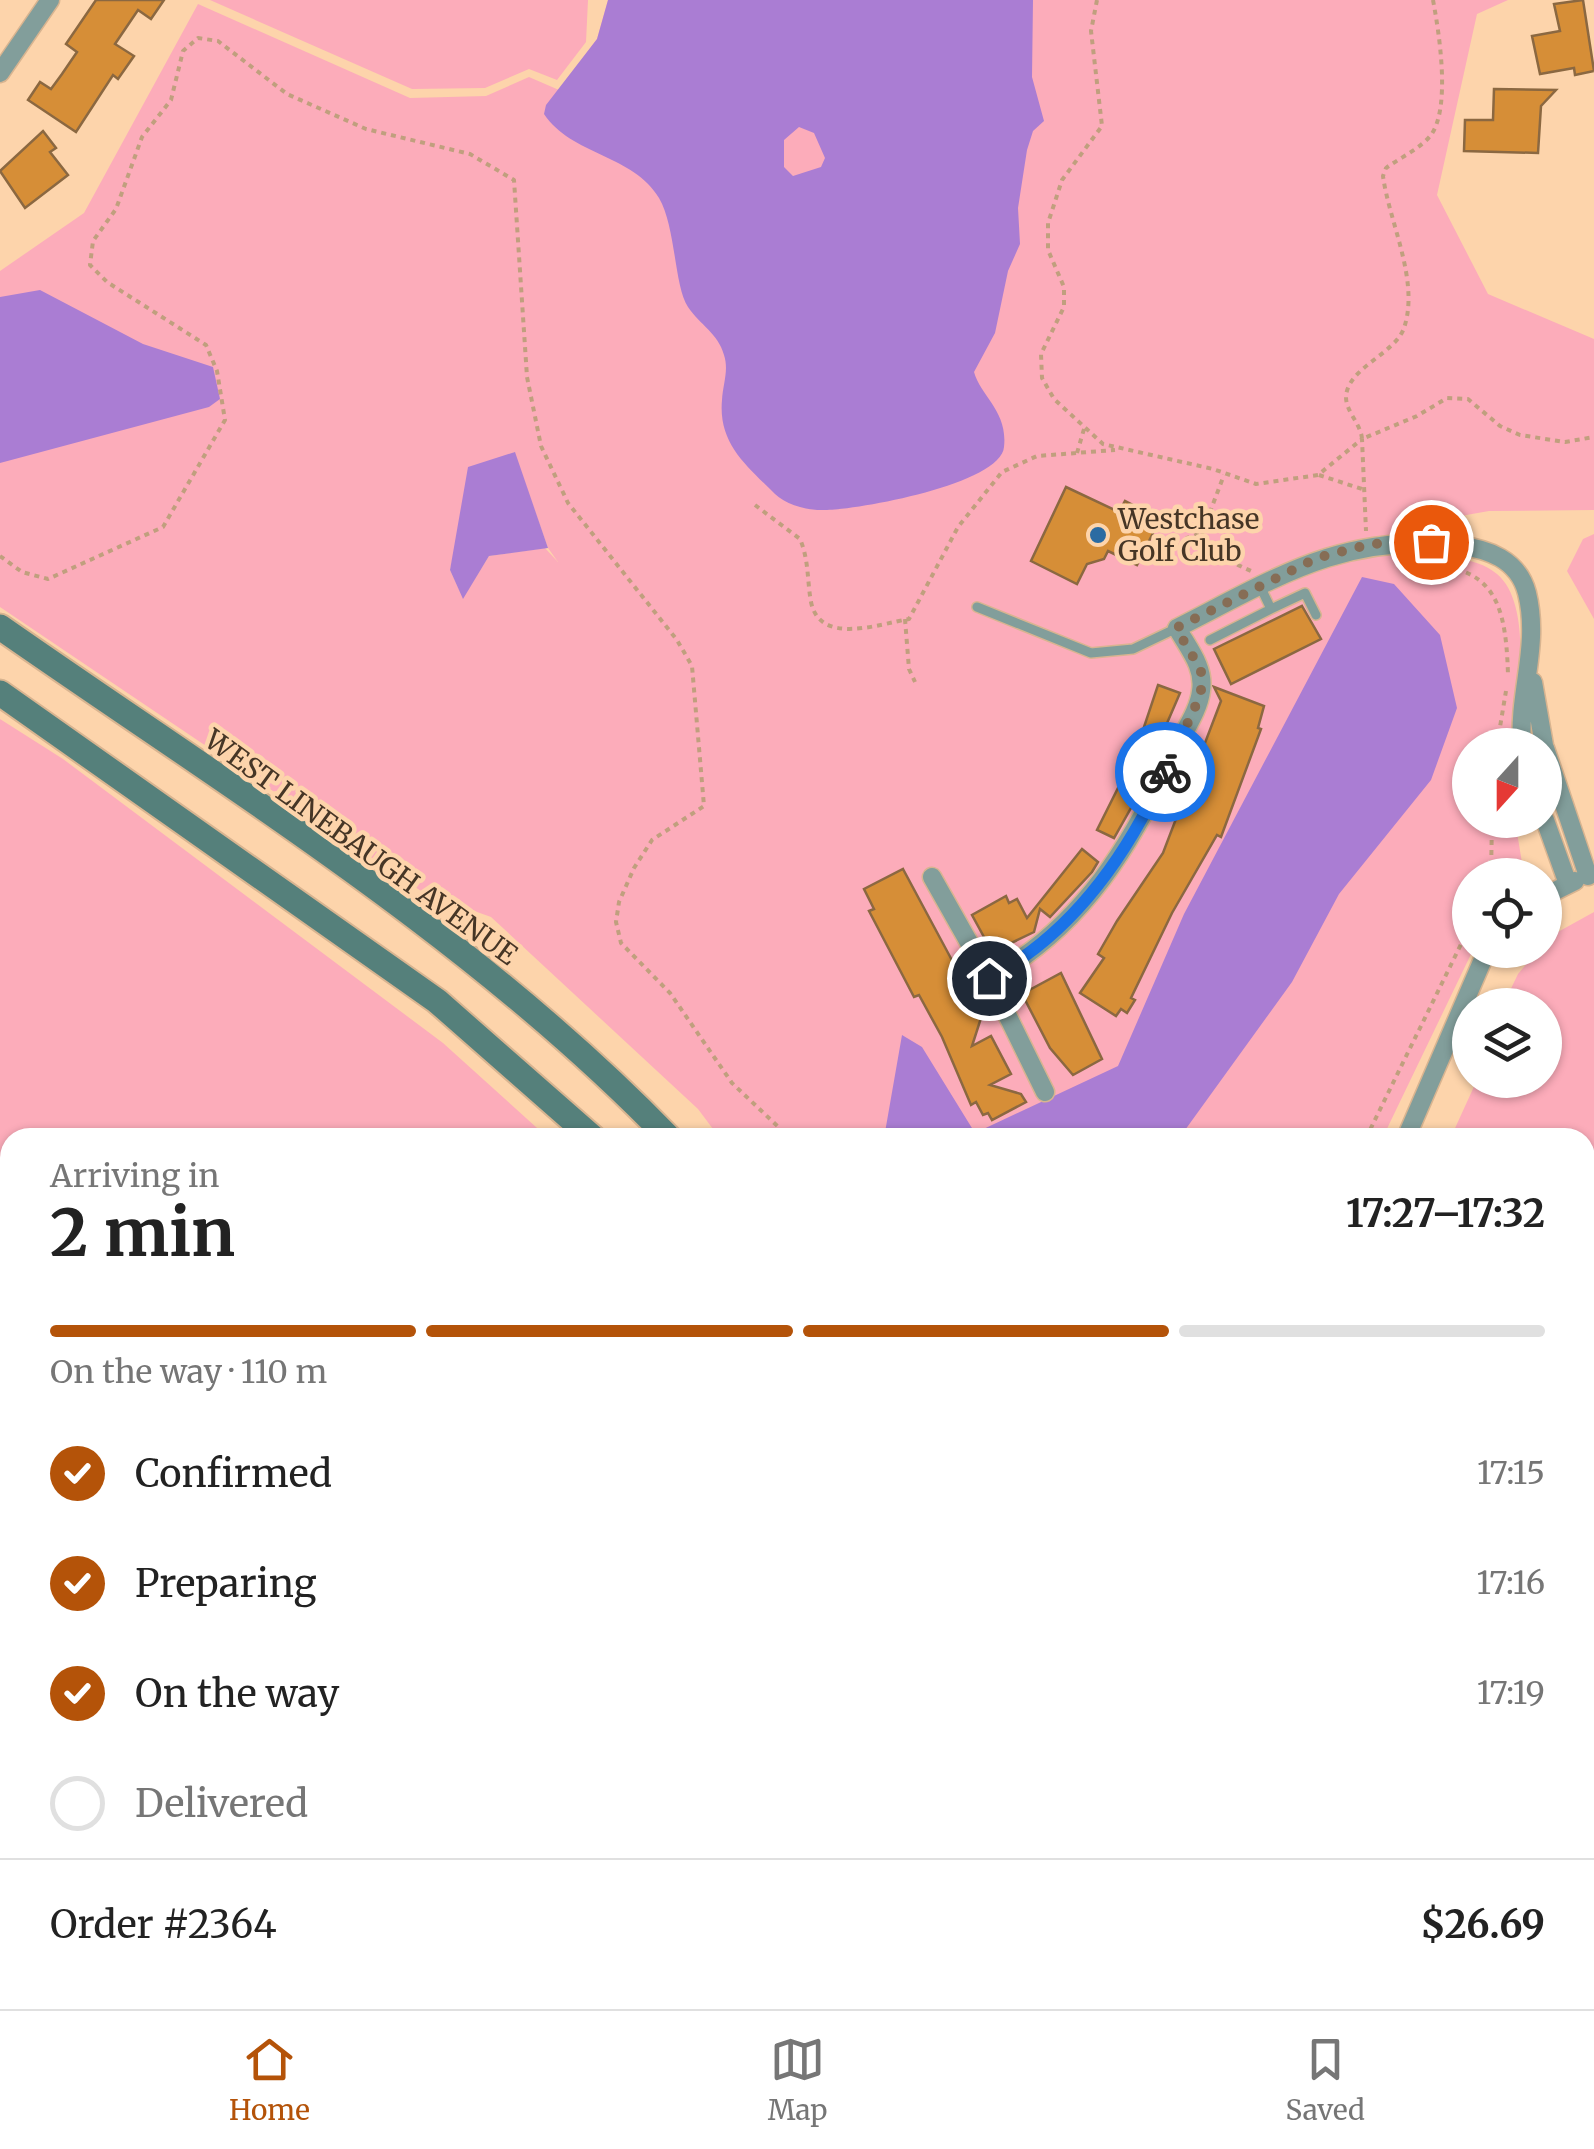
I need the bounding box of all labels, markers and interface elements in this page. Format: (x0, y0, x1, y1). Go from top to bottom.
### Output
pin (1389, 500, 1474, 585)
place label: Westchase Golf Club (1117, 501, 1259, 569)
icon: bag (1404, 515, 1459, 570)
marker: Westchase Golf Club (1087, 524, 1109, 546)
street label: WEST LINEBAUGH AVENUE (197, 721, 525, 973)
courier (1115, 722, 1215, 822)
north arrow (1452, 728, 1562, 838)
map controls (1452, 728, 1562, 1098)
icon: bike (1138, 745, 1193, 800)
button: locate (1452, 858, 1562, 968)
pin (947, 936, 1032, 1021)
icon: home (962, 951, 1017, 1006)
button: layers (1452, 988, 1562, 1098)
text: Arriving in (50, 1156, 219, 1196)
text: 17:27–17:32 (1346, 1190, 1545, 1237)
text: 2 min (50, 1192, 235, 1274)
text: On the way · 110 m (50, 1352, 327, 1392)
icon: check (50, 1446, 105, 1501)
text: Confirmed (135, 1450, 332, 1497)
text: 17:15 (1477, 1453, 1545, 1493)
icon: check (50, 1556, 105, 1611)
text: Preparing (135, 1560, 317, 1607)
text: 17:16 (1477, 1563, 1545, 1603)
icon: check (50, 1666, 105, 1721)
text: On the way (135, 1670, 339, 1717)
text: 17:19 (1477, 1673, 1545, 1713)
text: Delivered (135, 1780, 308, 1827)
text: Order #2364 (50, 1901, 277, 1948)
text: $26.69 (1420, 1901, 1545, 1948)
tab: Home (229, 2032, 310, 2128)
tab: Map (768, 2032, 828, 2128)
tab: Saved (1286, 2032, 1365, 2128)

